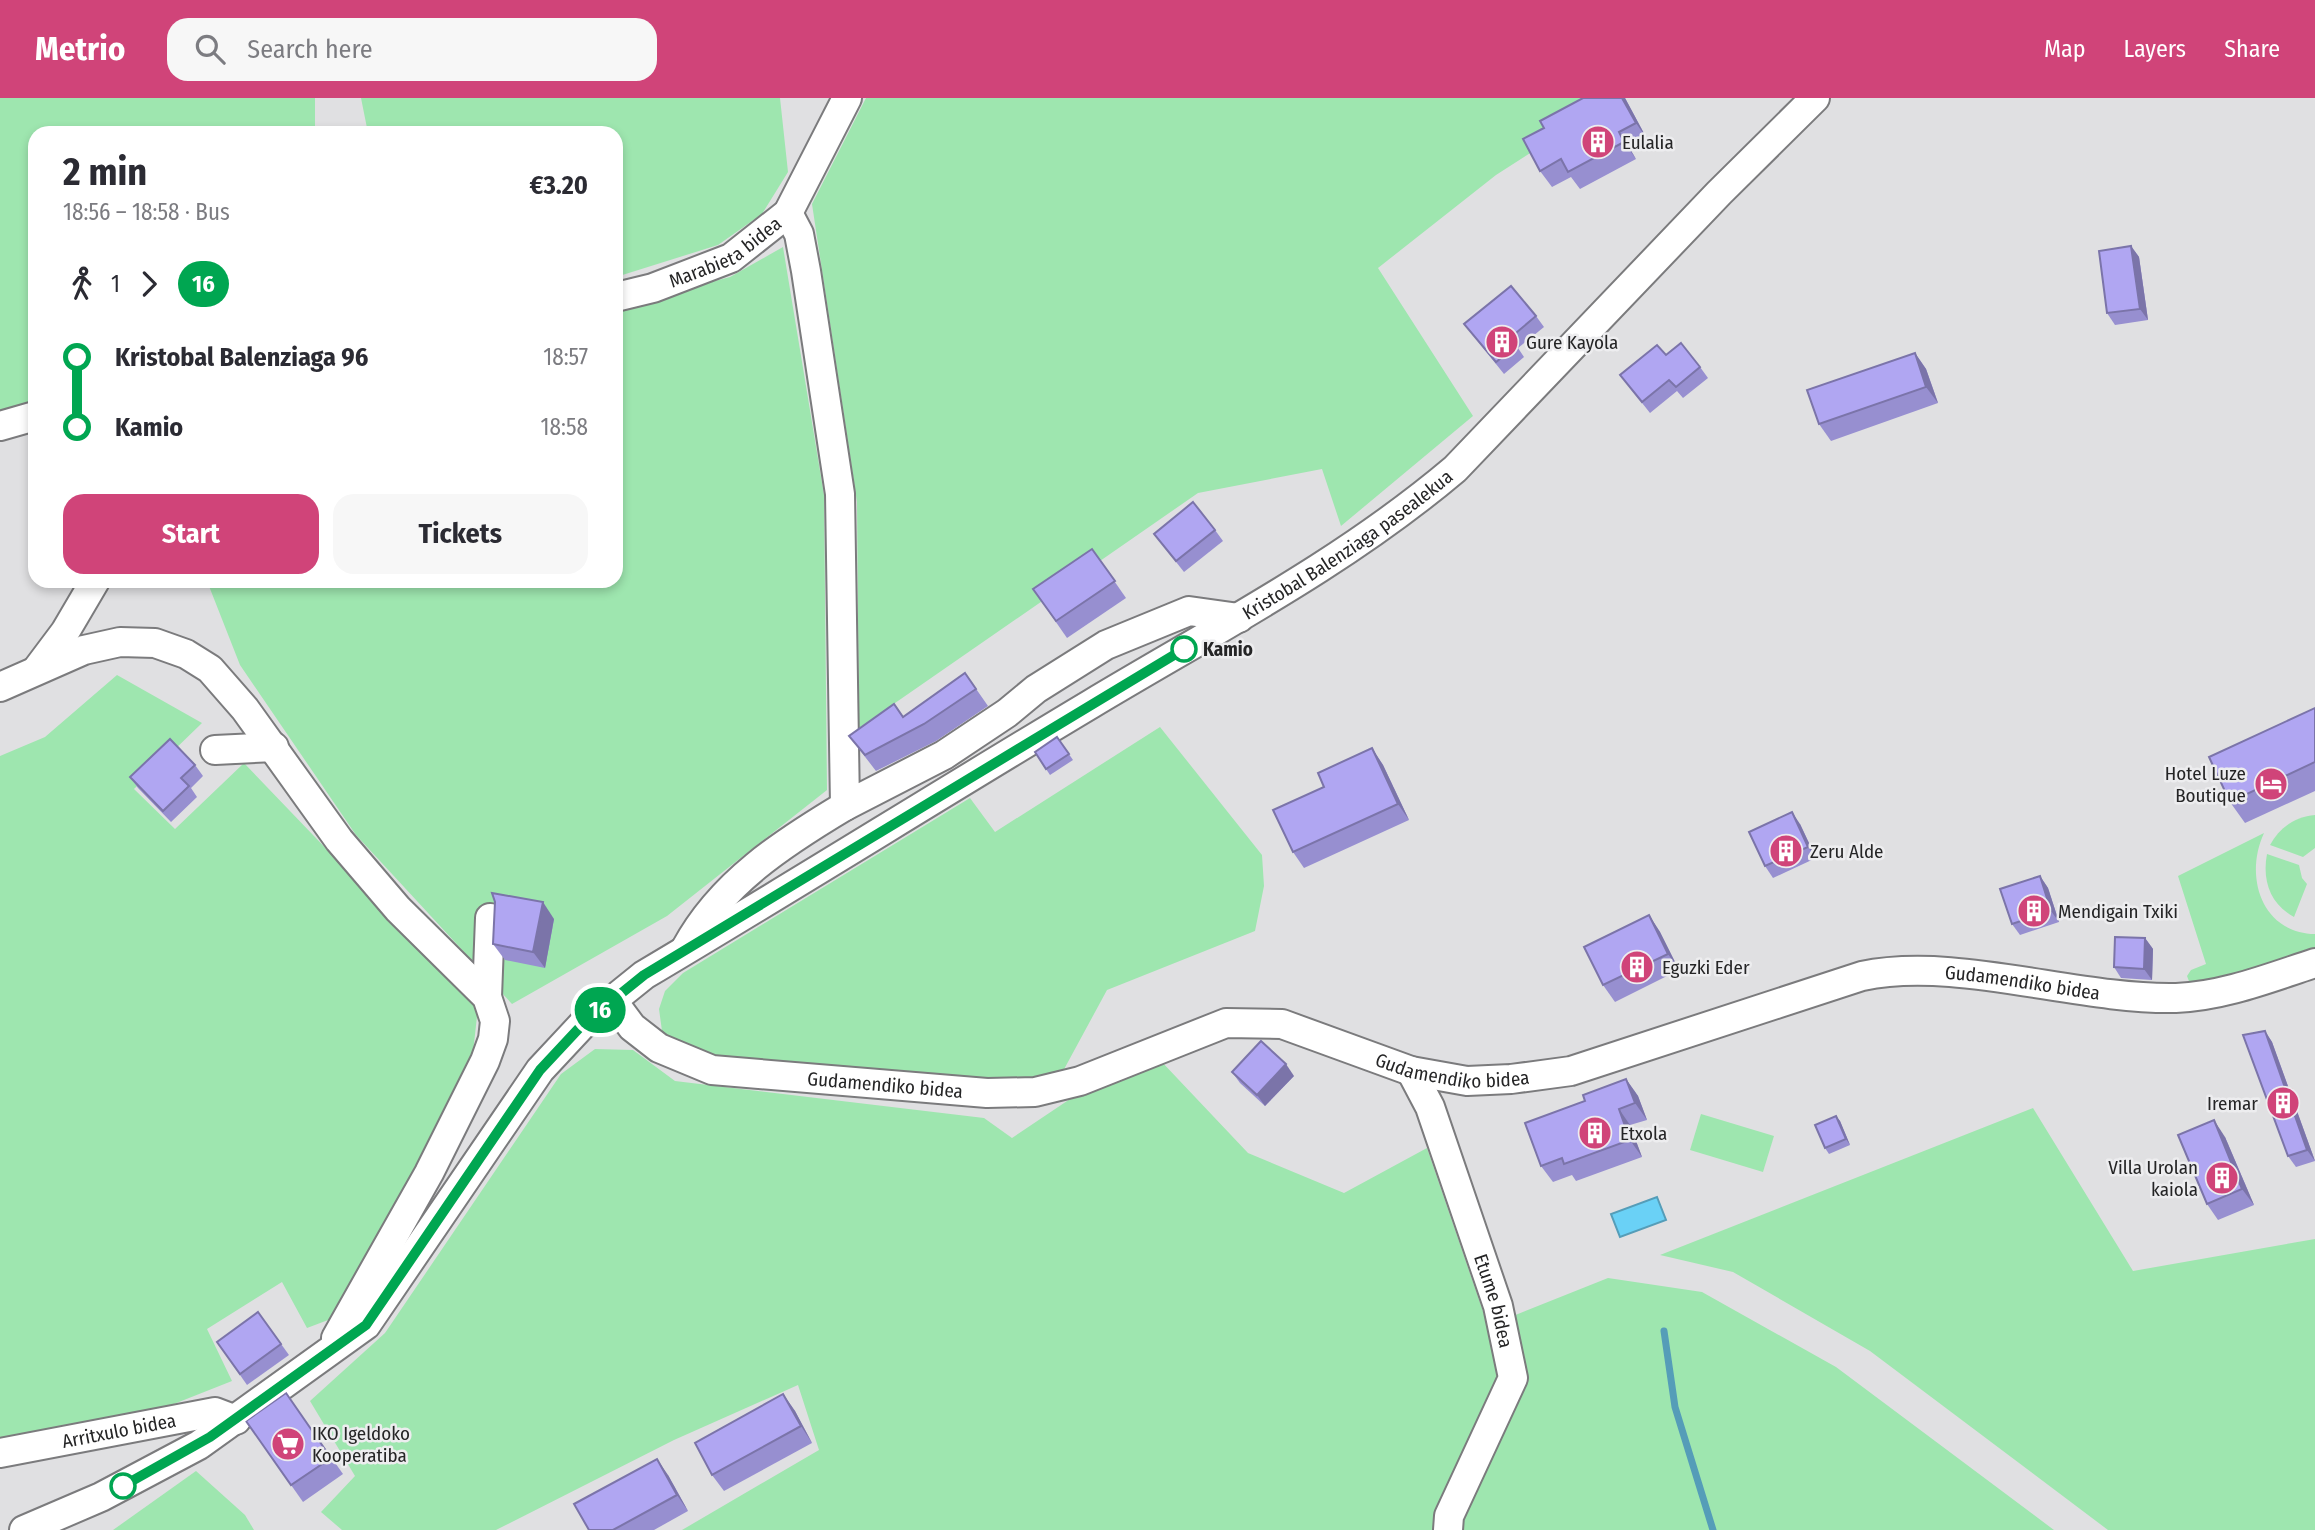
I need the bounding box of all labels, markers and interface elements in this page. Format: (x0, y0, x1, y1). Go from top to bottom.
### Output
search box (167, 18, 657, 81)
text: Metrio (35, 29, 125, 69)
icon: search (191, 30, 229, 68)
text: Search here (247, 34, 373, 65)
text: Map (2044, 35, 2086, 63)
text: Layers (2124, 35, 2186, 63)
text: Share (2224, 35, 2280, 63)
building icon: Eulalia (1579, 123, 1617, 161)
place label: Eulalia (1622, 131, 1674, 154)
text: 2 min (63, 149, 147, 195)
text: €3.20 (530, 170, 588, 201)
text: 18:56 – 18:58 · Bus (63, 198, 230, 226)
street label: Marabieta bidea (666, 212, 785, 292)
icon: walk (63, 265, 101, 303)
icon: forward (130, 265, 168, 303)
text: 1 (111, 270, 120, 298)
text: 16 (192, 270, 215, 298)
building icon: Gure Kayola (1483, 323, 1521, 361)
place label: Gure Kayola (1526, 331, 1618, 354)
text: Kristobal Balenziaga 96 (115, 342, 368, 373)
text: 18:57 (543, 343, 588, 371)
text: Kamio (115, 412, 183, 443)
text: 18:58 (541, 413, 588, 441)
street label: Kristobal Balenziaga pasealekua (1238, 465, 1457, 624)
button: Start (63, 494, 319, 574)
button: Tickets (333, 494, 588, 574)
marker: Kamio (1171, 636, 1197, 662)
place label: Kamio (1203, 638, 1253, 661)
place label: Hotel Luze Boutique (2165, 762, 2246, 807)
hotel icon: Hotel Luze Boutique (2252, 765, 2290, 803)
building icon: Zeru Alde (1767, 832, 1805, 870)
place label: Zeru Alde (1810, 840, 1883, 863)
building icon: Mendigain Txiki (2015, 892, 2053, 930)
place label: Mendigain Txiki (2058, 900, 2178, 923)
building icon: Eguzki Eder (1618, 948, 1656, 986)
place label: Eguzki Eder (1662, 956, 1750, 979)
street label: Gudamendiko bidea (1944, 960, 2101, 1004)
line badge: 16 (568, 987, 632, 1033)
text: 16 (589, 996, 611, 1024)
street label: Gudamendiko bidea (1372, 1048, 1531, 1093)
street label: Gudamendiko bidea (806, 1067, 964, 1102)
building icon: Iremar (2264, 1084, 2302, 1122)
place label: Iremar (2207, 1092, 2258, 1115)
building icon: Etxola (1576, 1114, 1614, 1152)
place label: Etxola (1620, 1122, 1667, 1145)
place label: Villa Urolan kaiola (2108, 1156, 2198, 1201)
building icon: Villa Urolan kaiola (2203, 1159, 2241, 1197)
street label: Etume bidea (1470, 1251, 1518, 1350)
street label: Arritxulo bidea (60, 1408, 178, 1452)
place label: IKO Igeldoko Kooperatiba (312, 1422, 410, 1467)
supermarket icon: IKO Igeldoko Kooperatiba (269, 1425, 307, 1463)
unlabelled marker (110, 1473, 136, 1499)

